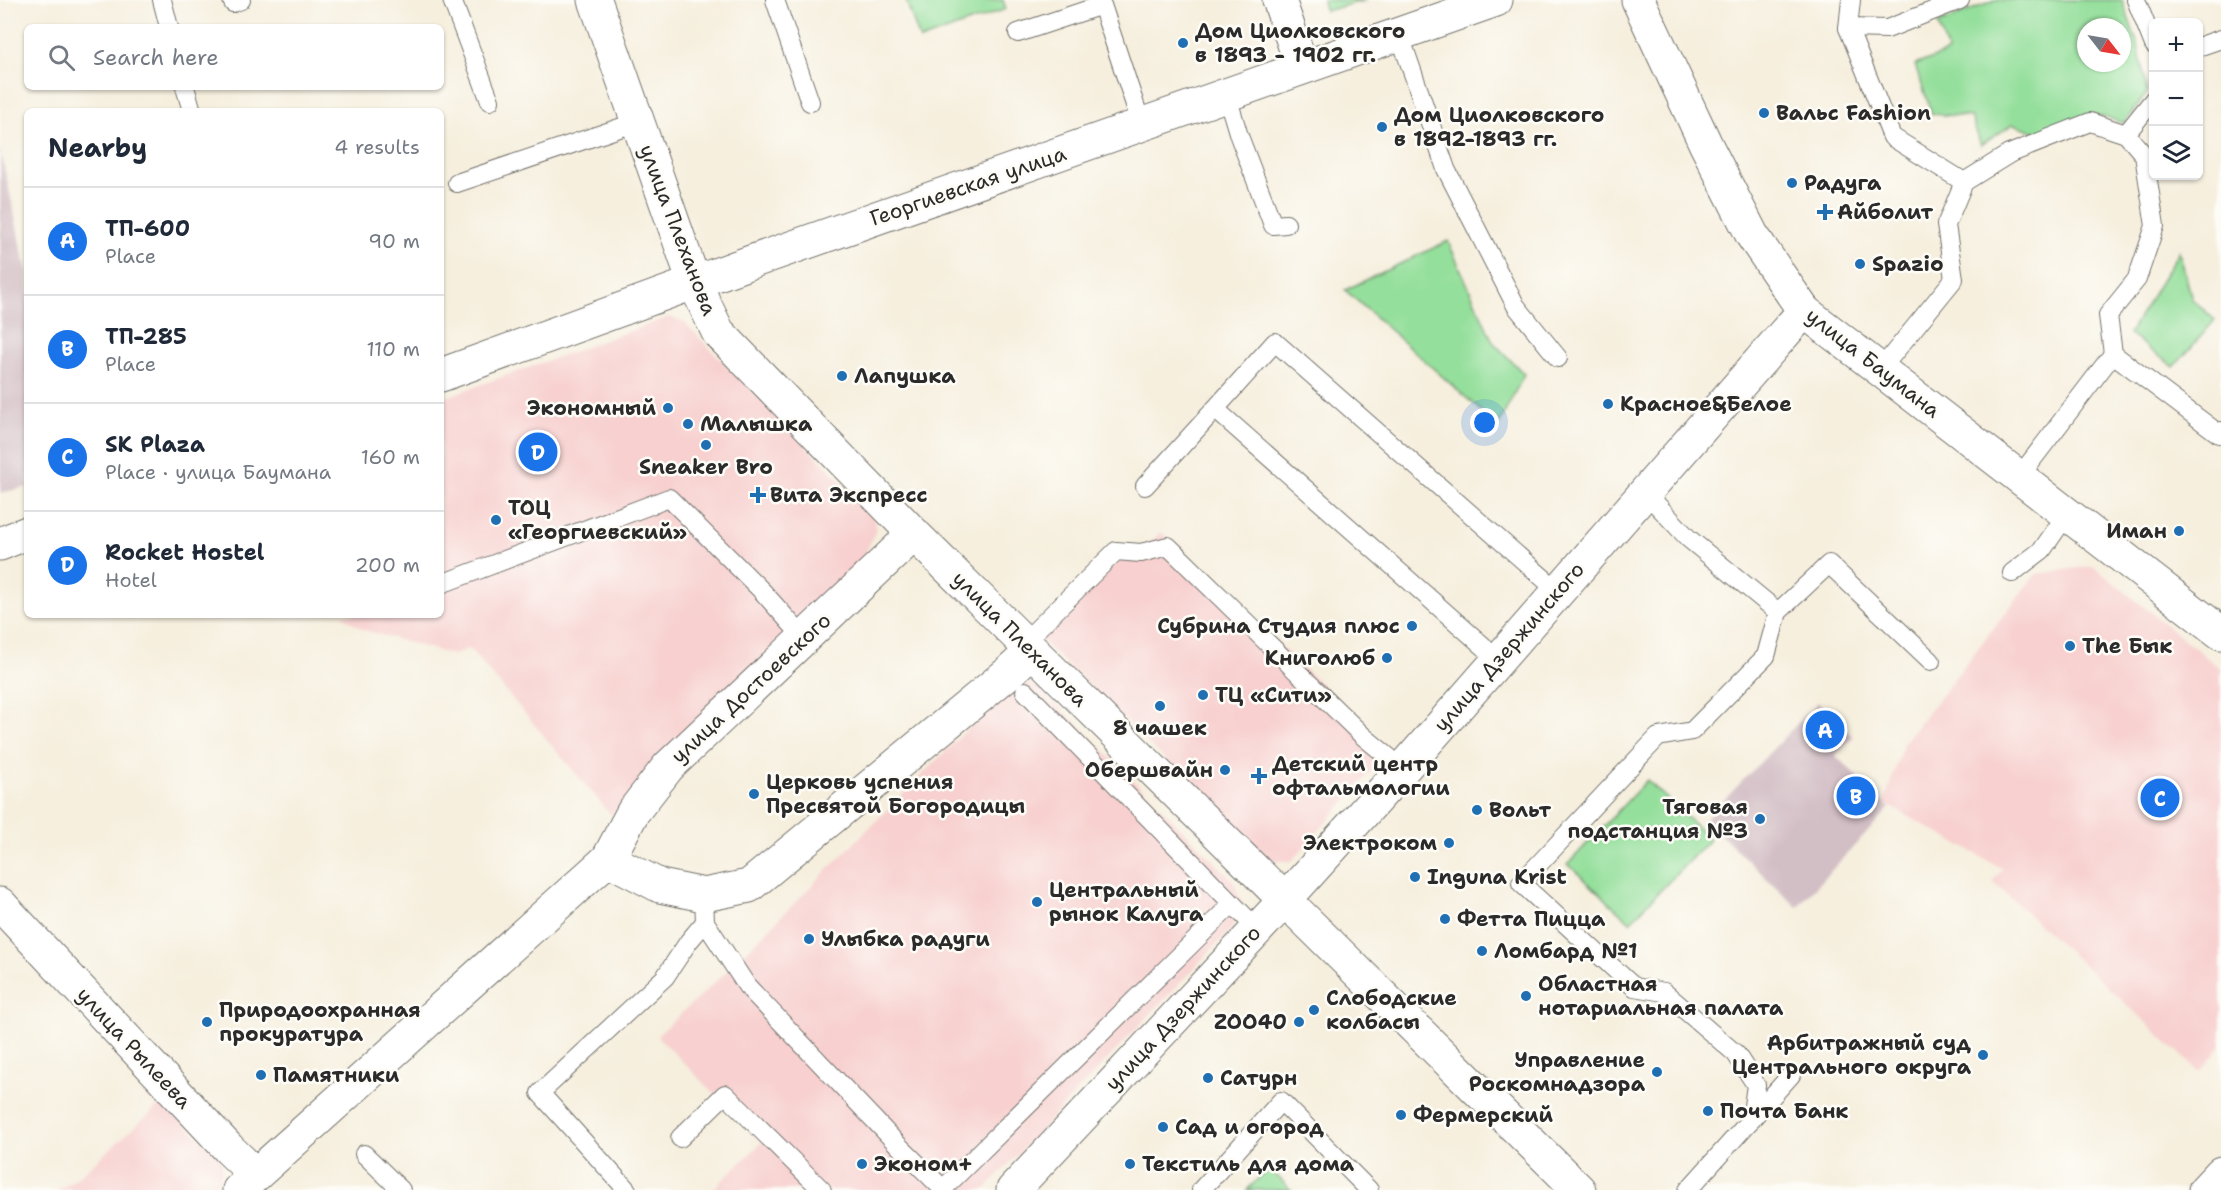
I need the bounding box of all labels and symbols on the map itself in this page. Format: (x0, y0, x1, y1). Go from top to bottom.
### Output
place label: Дом Циолковского в 1893 - 1902 гг. (1195, 17, 1405, 69)
north arrow (2077, 18, 2131, 72)
marker: Дом Циолковского в 1893 - 1902 гг. (1176, 36, 1190, 50)
place label: Вальс Fashion (1776, 99, 1931, 127)
place label: Дом Циолковского в 1892-1893 гг. (1394, 101, 1604, 153)
marker: Вальс Fashion (1757, 106, 1771, 120)
marker: Дом Циолковского в 1892-1893 гг. (1375, 120, 1389, 134)
street label: Георгиевская улица (866, 139, 1070, 233)
street label: улица Плеханова (633, 141, 723, 319)
place label: Радуга (1804, 169, 1882, 197)
marker: Радуга (1785, 176, 1799, 190)
place label: Айболит (1837, 198, 1934, 226)
marker: Айболит (1818, 205, 1832, 219)
place label: Spazio (1872, 250, 1944, 278)
marker: Spazio (1853, 257, 1867, 271)
street label: улица Баумана (1800, 302, 1946, 424)
place label: Лапушка (854, 362, 956, 390)
marker: Лапушка (835, 369, 849, 383)
place label: Красное&Белое (1620, 390, 1792, 418)
place label: Экономный (527, 394, 656, 422)
marker: Красное&Белое (1601, 397, 1615, 411)
marker: Экономный (661, 401, 675, 415)
your location (1470, 408, 1499, 437)
place label: Малышка (700, 410, 813, 438)
marker: Малышка (681, 417, 695, 431)
pin: D (518, 430, 558, 474)
marker: Sneaker Bro (699, 438, 713, 452)
place label: Sneaker Bro (639, 453, 773, 481)
place label: Вита Экспресс (770, 481, 928, 509)
marker: Вита Экспресс (751, 488, 765, 502)
place label: ТОЦ «Георгиевский» (508, 494, 687, 546)
marker: ТОЦ «Георгиевский» (489, 513, 503, 527)
place label: Иман (2106, 517, 2167, 545)
marker: Иман (2172, 524, 2186, 538)
street label: улица Дзержинского (1427, 556, 1591, 738)
street label: улица Плеханова (946, 565, 1094, 713)
street label: улица Достоевского (665, 606, 837, 770)
place label: Субрина Студия плюс (1157, 612, 1400, 640)
marker: Субрина Студия плюс (1405, 619, 1419, 633)
place label: The Бык (2082, 632, 2172, 660)
marker: The Бык (2063, 639, 2077, 653)
place label: Книголюб (1265, 644, 1375, 672)
marker: Книголюб (1380, 651, 1394, 665)
place label: ТЦ «Сити» (1215, 681, 1332, 709)
marker: ТЦ «Сити» (1196, 688, 1210, 702)
marker: 8 чашек (1153, 699, 1167, 713)
pin: A (1806, 708, 1844, 752)
place label: 8 чашек (1113, 714, 1207, 742)
place label: Детский центр офтальмологии (1272, 750, 1450, 802)
place label: Обершвайн (1085, 756, 1213, 784)
marker: Обершвайн (1218, 763, 1232, 777)
marker: Детский центр офтальмологии (1250, 767, 1268, 785)
place label: Церковь успения Пресвятой Богородицы (766, 768, 1025, 820)
pin: B (1836, 774, 1876, 818)
pin: C (2140, 776, 2180, 820)
marker: Церковь успения Пресвятой Богородицы (747, 787, 761, 801)
place label: Тяговая подстанция №3 (1567, 793, 1748, 845)
place label: Вольт (1489, 796, 1551, 824)
marker: Вольт (1470, 803, 1484, 817)
marker: Тяговая подстанция №3 (1753, 812, 1767, 826)
place label: Электроком (1303, 829, 1438, 857)
marker: Электроком (1442, 836, 1456, 850)
place label: Inguna Krist (1427, 863, 1567, 891)
marker: Inguna Krist (1408, 870, 1422, 884)
place label: Центральный рынок Калуга (1049, 876, 1204, 928)
marker: Центральный рынок Калуга (1030, 895, 1044, 909)
place label: Фетта Пицца (1457, 905, 1606, 933)
marker: Фетта Пицца (1438, 912, 1452, 926)
street label: улица Дзержинского (1099, 919, 1267, 1097)
place label: Улыбка радуги (821, 925, 990, 953)
marker: Улыбка радуги (802, 932, 816, 946)
place label: Ломбард №1 (1494, 937, 1638, 965)
marker: Ломбард №1 (1475, 944, 1489, 958)
place label: Областная нотариальная палата (1538, 970, 1784, 1022)
street label: улица Рылеева (70, 981, 198, 1115)
place label: Слободские колбасы (1326, 984, 1457, 1036)
marker: Областная нотариальная палата (1519, 989, 1533, 1003)
place label: Природоохранная прокуратура (219, 996, 421, 1048)
marker: Слободские колбасы (1307, 1003, 1321, 1017)
place label: ZOO40 (1214, 1008, 1287, 1036)
marker: Природоохранная прокуратура (200, 1015, 214, 1029)
marker: ZOO40 (1292, 1015, 1306, 1029)
place label: Арбитражный суд Центрального округа (1732, 1029, 1972, 1081)
place label: Управление Роскомнадзора (1469, 1046, 1646, 1098)
marker: Арбитражный суд Центрального округа (1976, 1048, 1990, 1062)
place label: Памятники (273, 1061, 400, 1089)
place label: Сатурн (1220, 1064, 1297, 1092)
marker: Управление Роскомнадзора (1650, 1065, 1664, 1079)
marker: Памятники (254, 1068, 268, 1082)
marker: Сатурн (1201, 1071, 1215, 1085)
place label: Почта Банк (1720, 1097, 1849, 1125)
place label: Фермерский (1413, 1101, 1554, 1129)
marker: Почта Банк (1701, 1104, 1715, 1118)
marker: Фермерский (1394, 1108, 1408, 1122)
place label: Сад и огород (1175, 1113, 1324, 1141)
marker: Сад и огород (1156, 1120, 1170, 1134)
place label: Эконом+ (874, 1150, 973, 1178)
place label: Текстиль для дома (1142, 1150, 1355, 1178)
marker: Эконом+ (855, 1157, 869, 1171)
marker: Текстиль для дома (1123, 1157, 1137, 1171)

